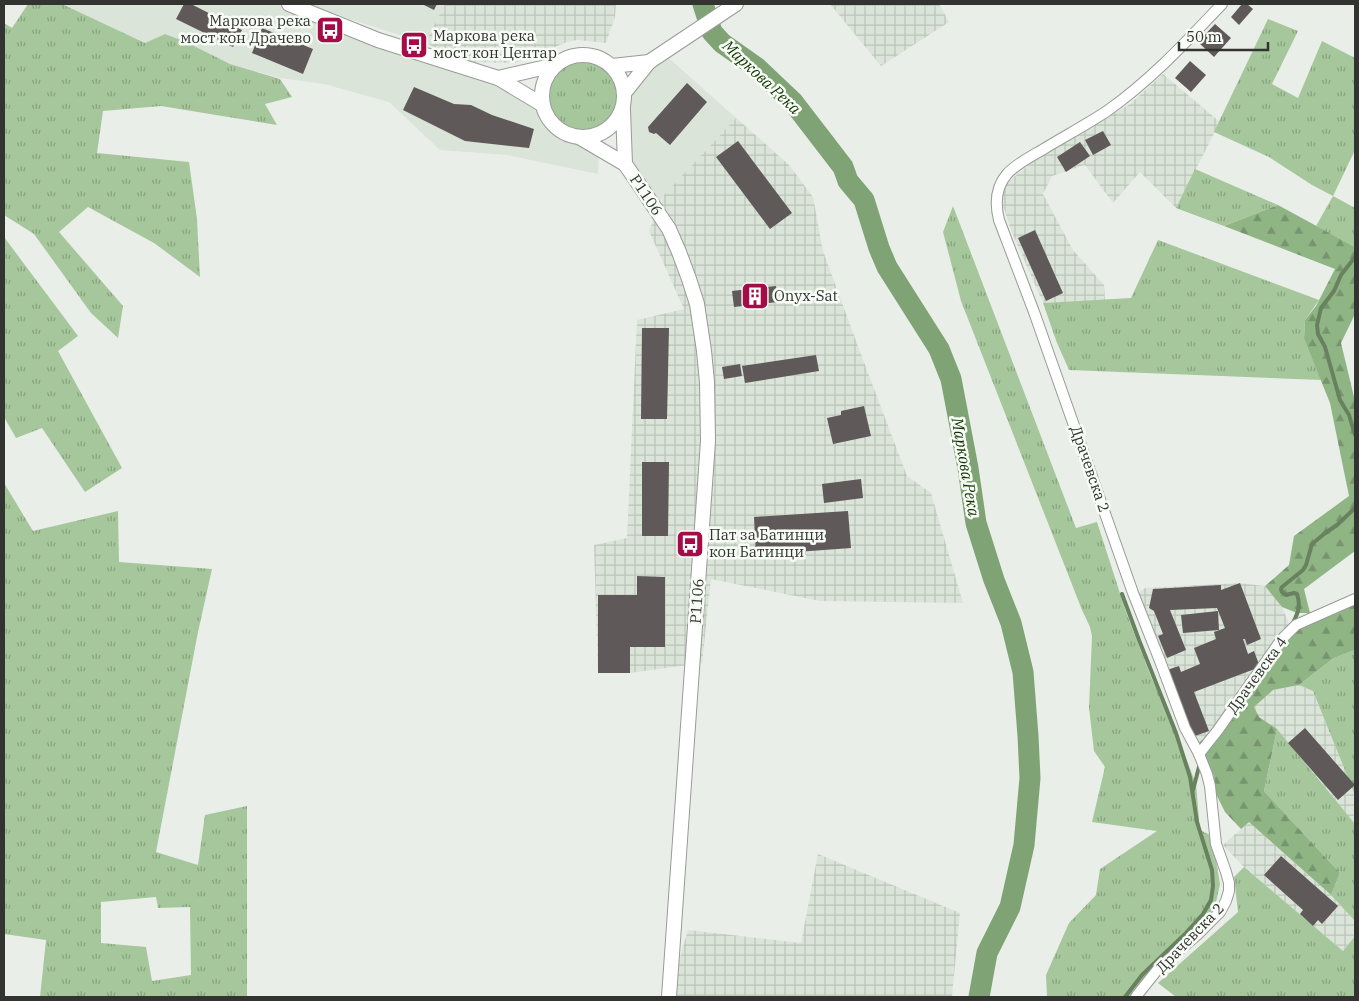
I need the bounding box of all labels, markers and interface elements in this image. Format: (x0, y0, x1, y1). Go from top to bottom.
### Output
place label: Маркова река мост кон Драчево (180, 11, 311, 47)
bus stop icon: Маркова река мост кон Драчево (315, 15, 345, 45)
scale bar (1179, 20, 1268, 52)
place label: Маркова река мост кон Центар (433, 26, 557, 62)
text: 50 m (1186, 27, 1222, 46)
bus stop icon: Маркова река мост кон Центар (399, 30, 429, 60)
water label: Маркова Река (718, 35, 806, 119)
street label: P1106 (626, 171, 667, 219)
building icon: Onyx-Sat (740, 281, 770, 311)
place label: Onyx-Sat (774, 286, 838, 305)
water label: Маркова Река (947, 415, 985, 518)
street label: Драчевска 2 (1067, 423, 1114, 515)
place label: Пат за Батинци кон Батинци (709, 525, 824, 561)
bus stop icon: Пат за Батинци кон Батинци (675, 529, 705, 559)
street label: P1106 (685, 578, 708, 624)
street label: Драчевска 4 (1222, 633, 1291, 717)
street label: Драчевска 2 (1151, 899, 1228, 977)

